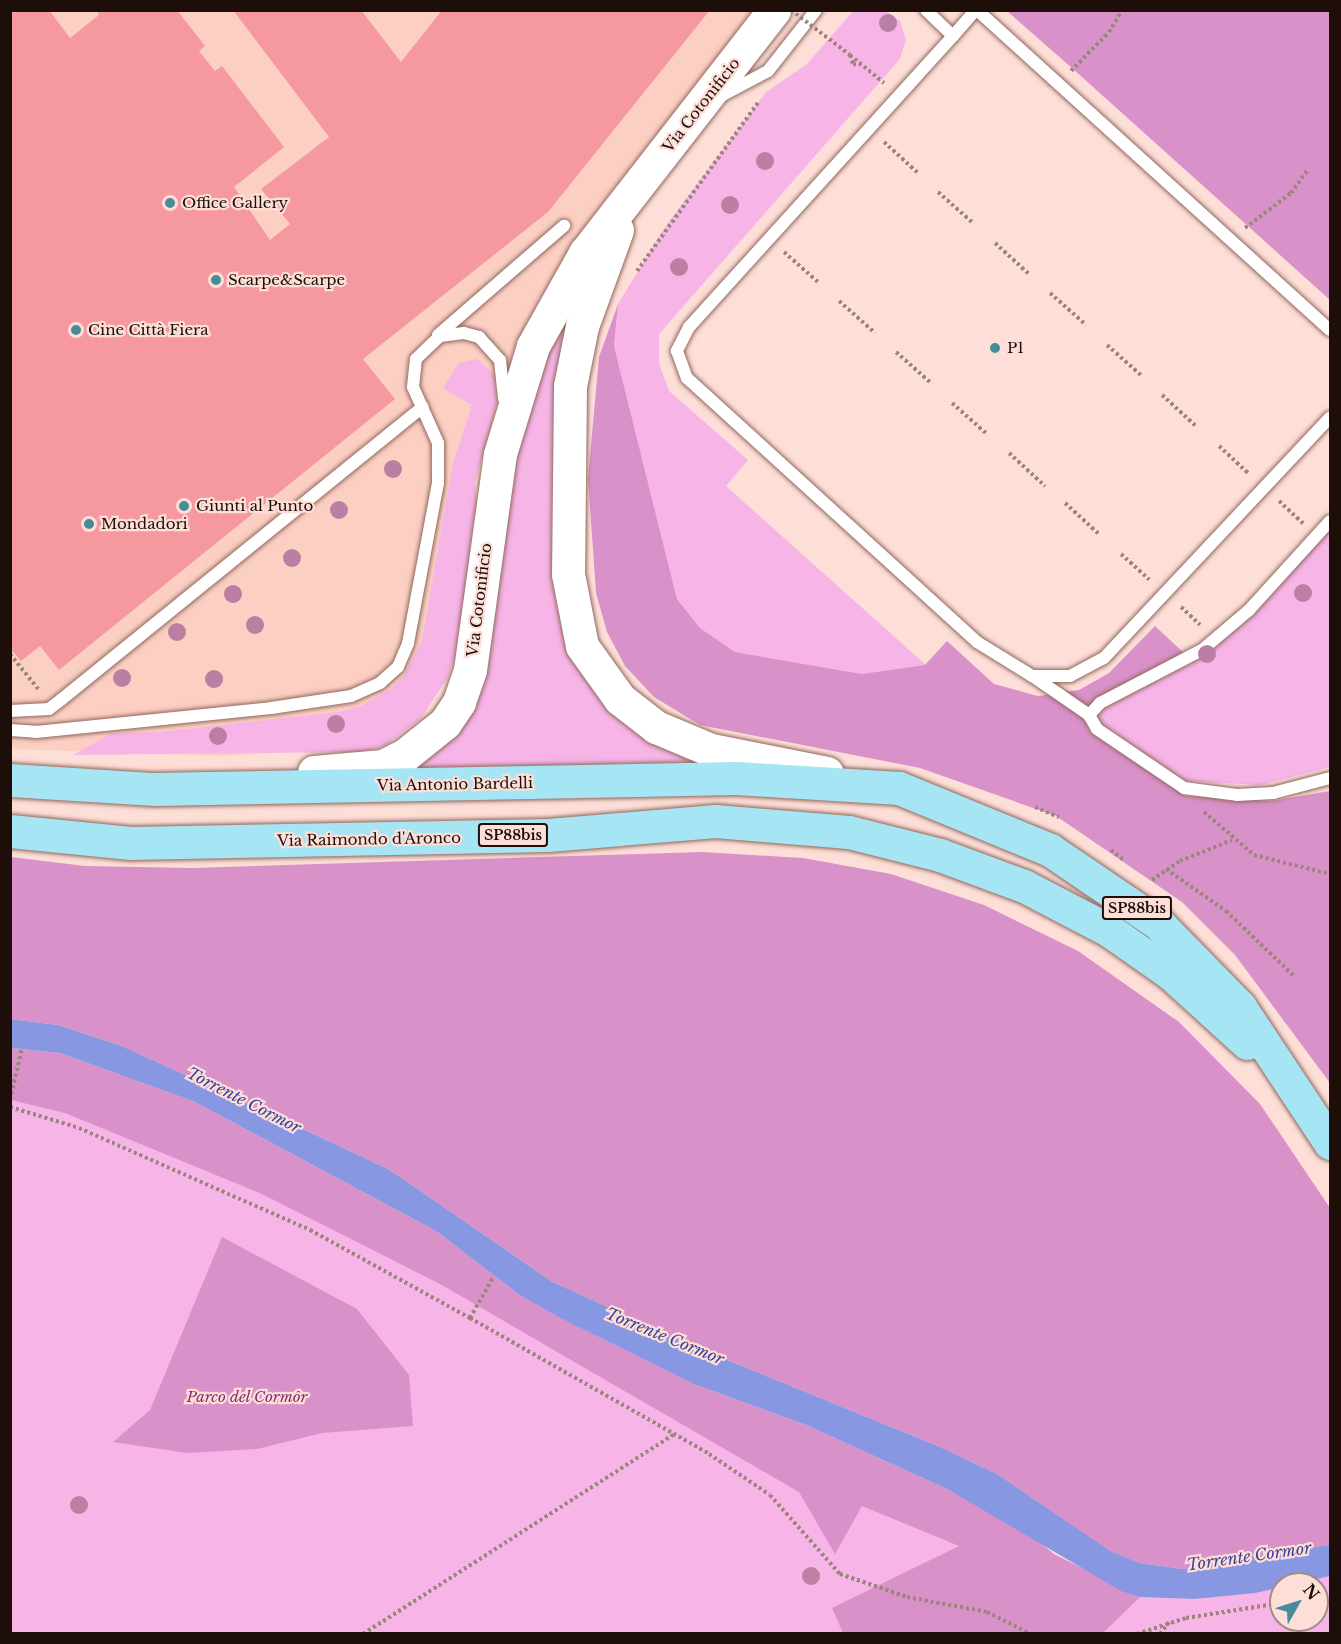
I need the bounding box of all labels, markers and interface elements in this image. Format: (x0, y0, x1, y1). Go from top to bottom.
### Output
street label: Via Cotonificio (659, 54, 743, 156)
place label: Office Gallery (182, 194, 288, 212)
marker: Office Gallery (163, 196, 177, 210)
place label: Scarpe&Scarpe (228, 271, 345, 289)
marker: Scarpe&Scarpe (209, 273, 223, 287)
place label: Cine Città Fiera (88, 321, 209, 339)
marker: Cine Città Fiera (69, 323, 83, 337)
place label: P1 (1007, 339, 1024, 357)
marker: P1 (988, 341, 1002, 355)
place label: Giunti al Punto (196, 497, 313, 515)
marker: Giunti al Punto (177, 499, 191, 513)
place label: Mondadori (101, 515, 188, 533)
marker: Mondadori (82, 517, 96, 531)
street label: Via Cotonificio (463, 542, 495, 658)
street label: Via Antonio Bardelli (376, 774, 534, 794)
road number: SP88bis (477, 824, 549, 846)
street label: Via Raimondo d'Aronco (277, 828, 461, 850)
road number: SP88bis (1101, 897, 1173, 919)
water label: Torrente Cormor (184, 1063, 304, 1137)
water label: Torrente Cormor (603, 1304, 727, 1368)
park label: Parco del Cormôr (186, 1388, 308, 1406)
water label: Torrente Cormor (1185, 1538, 1313, 1574)
north arrow (1269, 1572, 1329, 1632)
text: N (1299, 1580, 1324, 1604)

